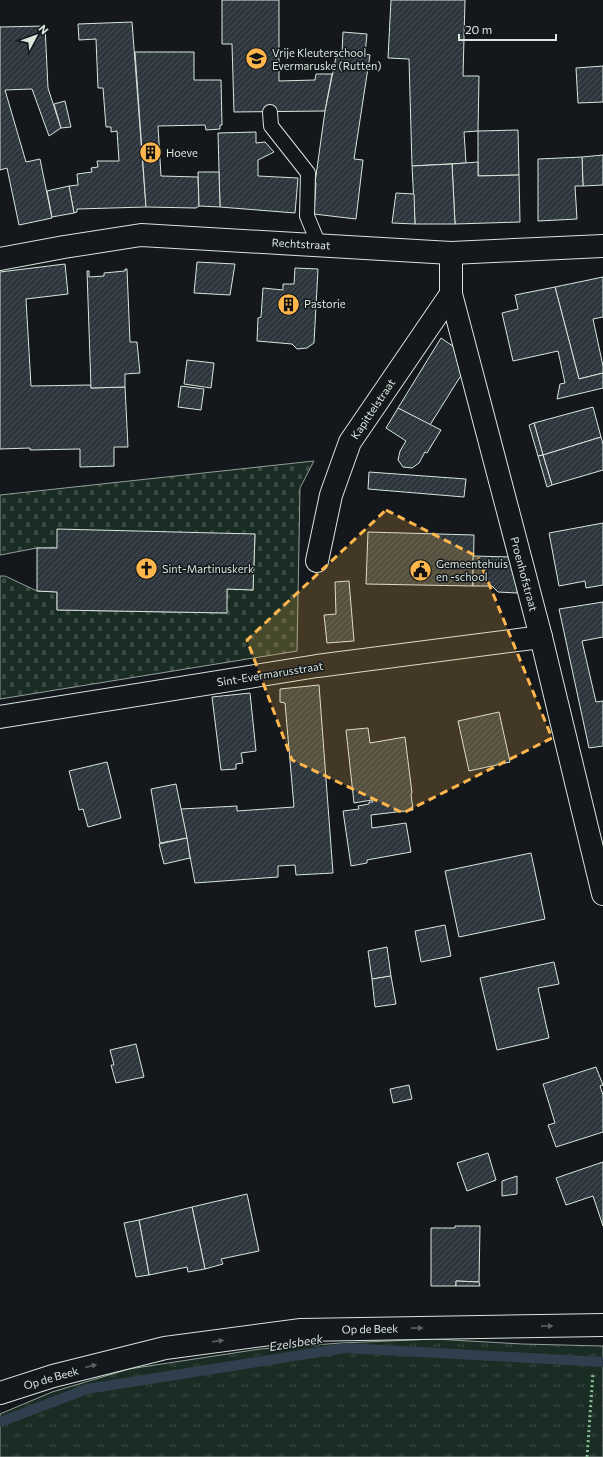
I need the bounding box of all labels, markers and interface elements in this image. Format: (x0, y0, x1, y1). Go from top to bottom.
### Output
north arrow (16, 16, 56, 56)
scale bar (459, 16, 556, 42)
text: N (36, 22, 52, 36)
text: 20 m (465, 22, 492, 36)
school or university icon: Vrije Kleuterschool Evermaruske (Rutten) (243, 46, 269, 72)
place label: Vrije Kleuterschool Evermaruske (Rutten) (272, 46, 382, 72)
building icon: Hoeve (138, 140, 164, 166)
place label: Hoeve (166, 146, 198, 159)
street label: Rechtstraat (271, 235, 331, 252)
building icon: Pastorie (276, 291, 302, 317)
place label: Pastorie (304, 297, 346, 310)
street label: Kapittelstraat (348, 376, 398, 441)
street label: Proenhofstraat (508, 535, 541, 613)
church icon: Sint-Martinuskerk (133, 556, 159, 582)
public building icon: Gemeentehuis en -school (407, 557, 433, 583)
place label: Gemeentehuis en -school (436, 557, 508, 583)
place label: Sint-Martinuskerk (162, 562, 254, 575)
street label: Sint-Evermarusstraat (216, 659, 324, 688)
street label: Op de Beek (342, 1322, 398, 1335)
one-way arrow (541, 1323, 554, 1329)
one-way arrow (411, 1325, 424, 1331)
water label: Ezelsbeek (268, 1331, 324, 1353)
one-way arrow (212, 1338, 224, 1344)
street label: Op de Beek (22, 1363, 80, 1392)
one-way arrow (85, 1363, 97, 1369)

